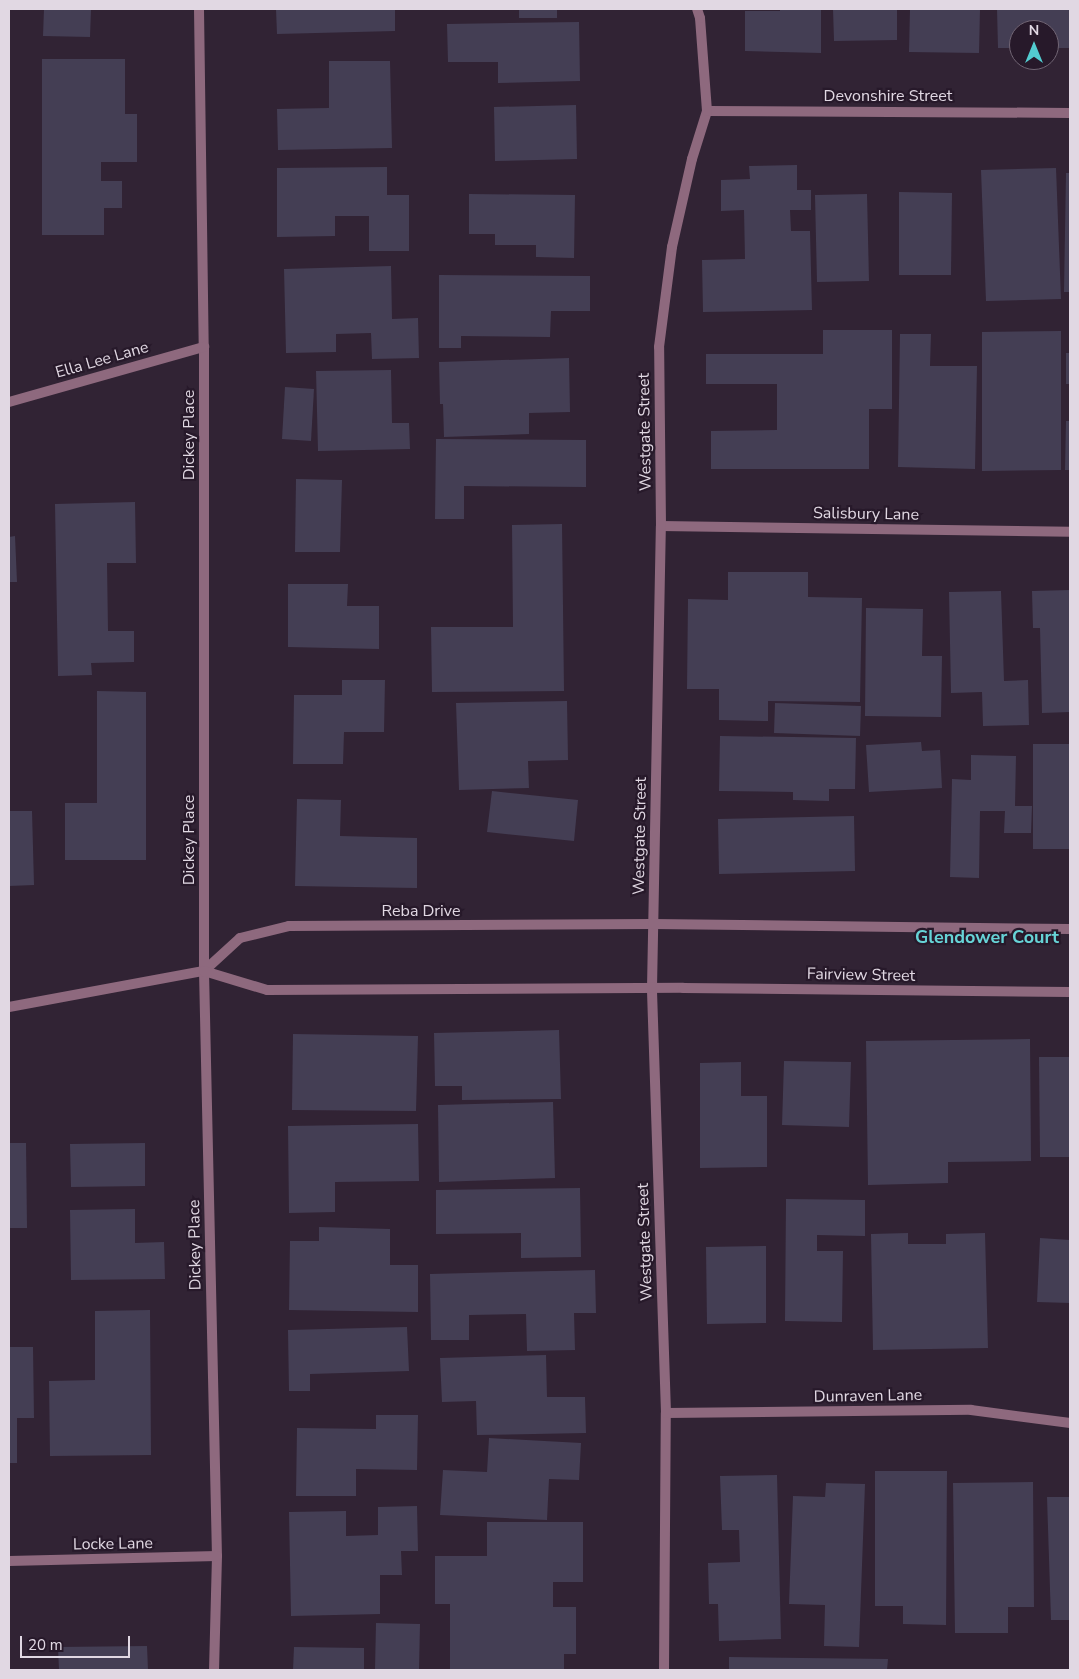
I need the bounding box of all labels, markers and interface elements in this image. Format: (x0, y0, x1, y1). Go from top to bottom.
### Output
north arrow (1009, 20, 1059, 70)
text: N (1029, 21, 1039, 40)
street label: Devonshire Street (824, 86, 952, 106)
street label: Ella Lee Lane (53, 338, 151, 382)
street label: Westgate Street (634, 373, 656, 491)
street label: Dickey Place (179, 390, 199, 480)
street label: Salisbury Lane (813, 503, 919, 525)
street label: Westgate Street (629, 777, 651, 895)
street label: Dickey Place (179, 795, 199, 885)
street label: Reba Drive (382, 901, 460, 921)
district label: Glendower Court (915, 926, 1059, 948)
street label: Fairview Street (807, 964, 915, 986)
street label: Westgate Street (633, 1183, 657, 1301)
street label: Dickey Place (185, 1200, 205, 1290)
street label: Dunraven Lane (814, 1385, 922, 1407)
street label: Locke Lane (73, 1534, 153, 1554)
scale bar (22, 1626, 132, 1658)
text: 20 m (28, 1635, 63, 1655)

